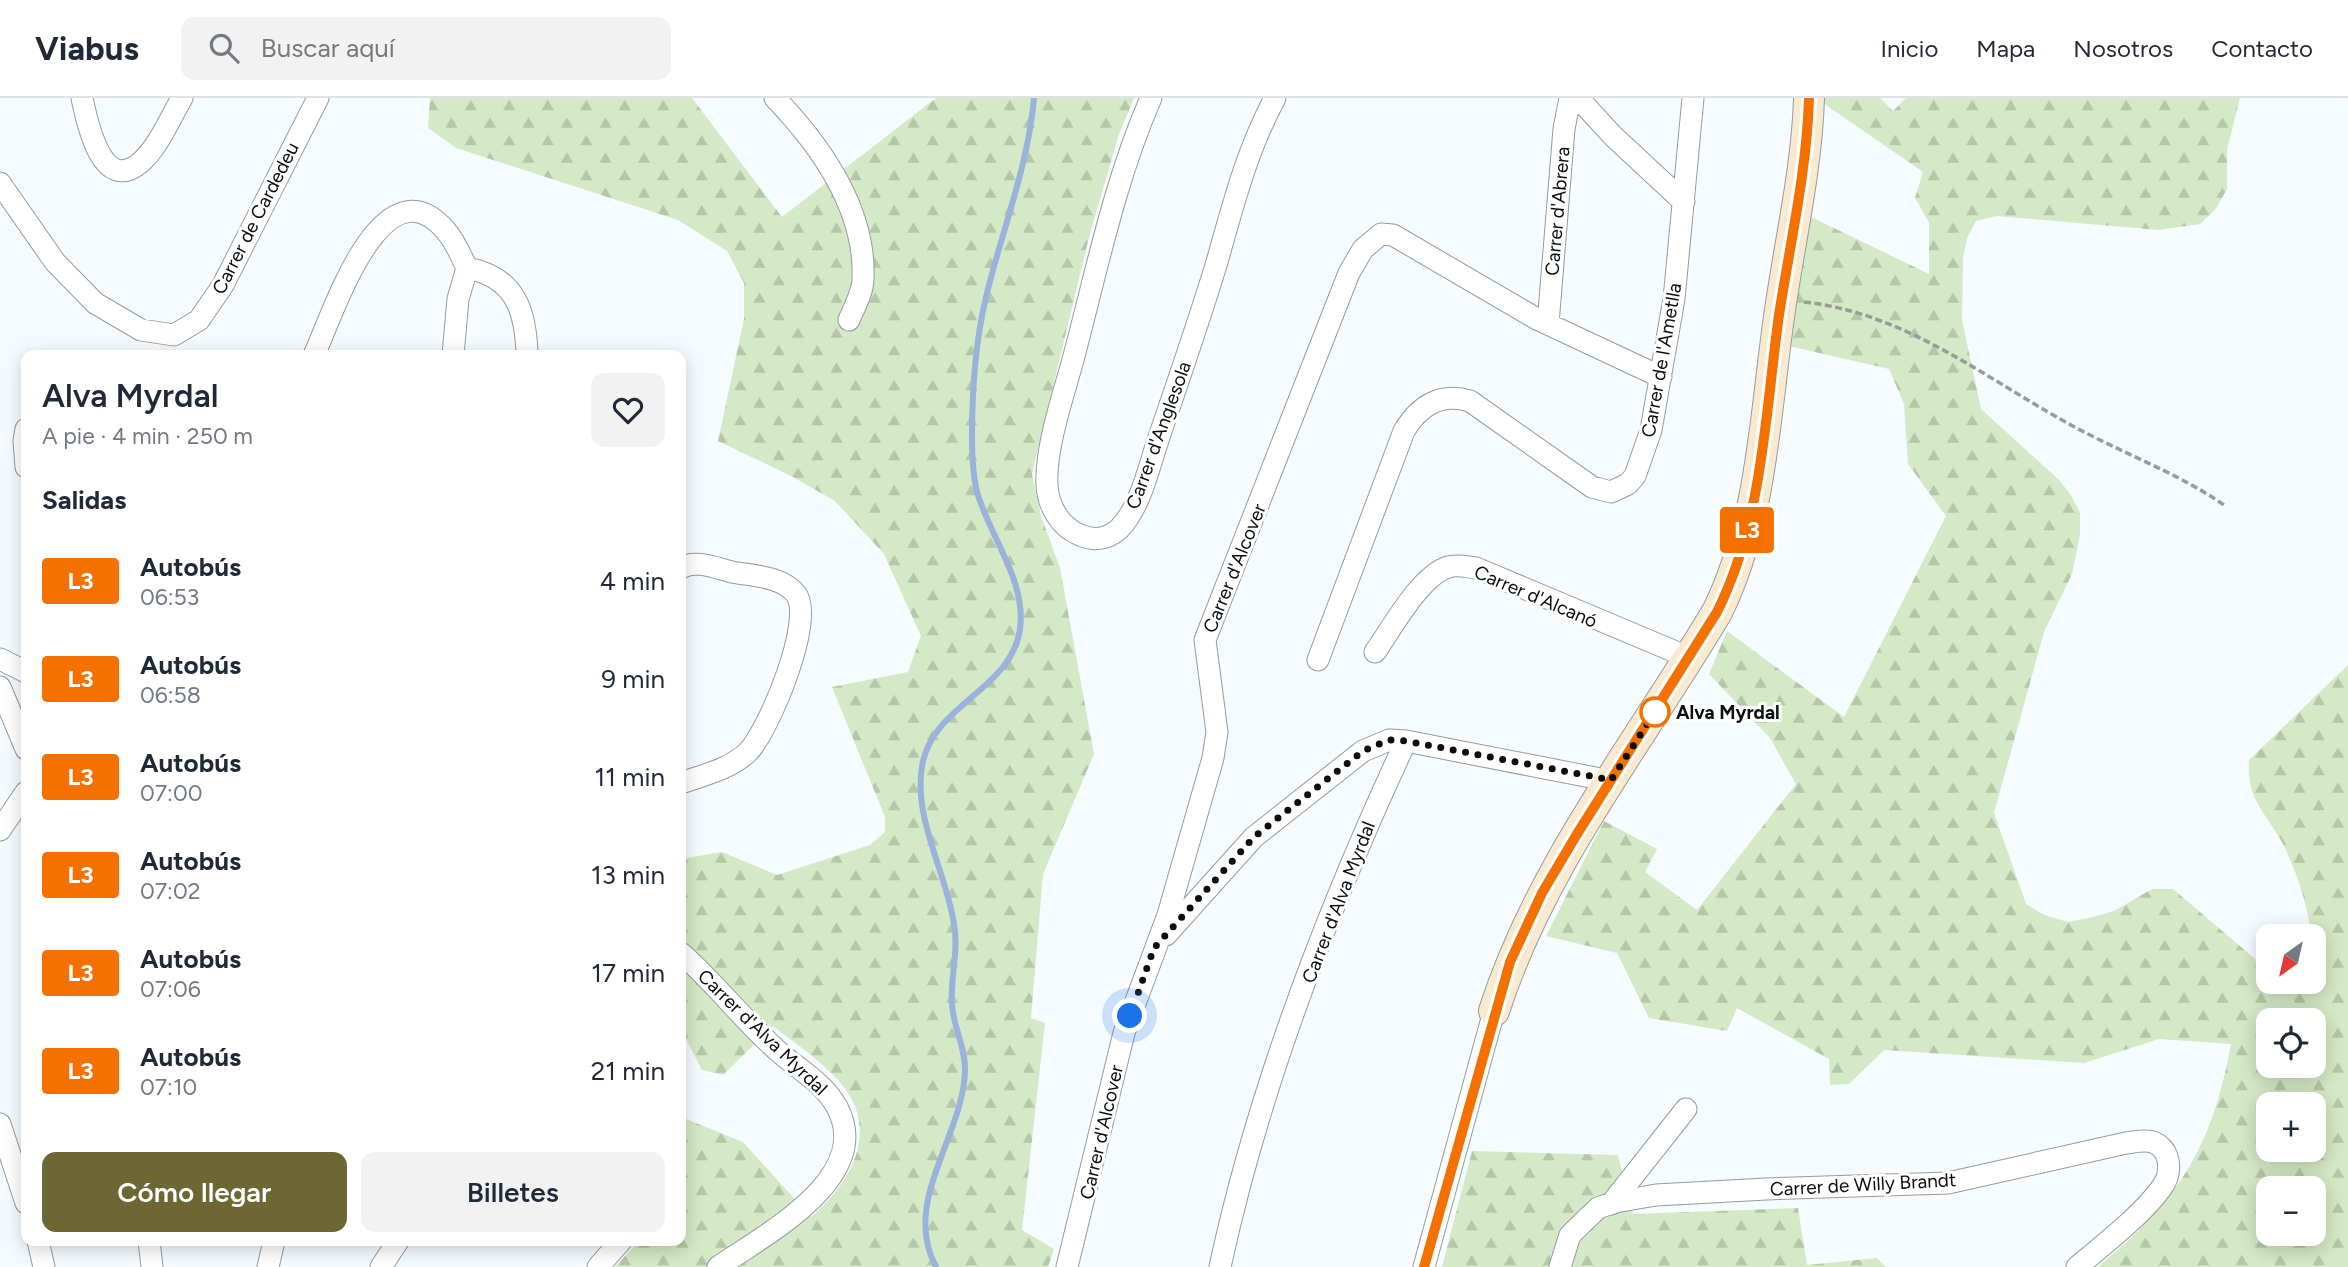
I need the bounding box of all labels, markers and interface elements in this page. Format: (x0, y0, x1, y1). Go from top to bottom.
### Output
search box (181, 17, 671, 80)
text: Viabus (35, 29, 139, 68)
icon: search (205, 29, 243, 67)
text: Buscar aquí (261, 32, 395, 64)
text: Inicio (1880, 34, 1938, 63)
text: Mapa (1976, 34, 2035, 63)
text: Nosotros (2073, 34, 2173, 63)
text: Contacto (2211, 34, 2313, 63)
street label: Carrer de Cardedeu (207, 138, 304, 298)
street label: Carrer d'Abrera (1540, 146, 1575, 277)
street label: Carrer de l'Ametlla (1637, 281, 1686, 439)
street label: Carrer d'Anglesola (1121, 358, 1196, 512)
button: heart (591, 373, 665, 447)
text: Alva Myrdal (42, 376, 219, 415)
text: A pie · 4 min · 250 m (42, 422, 253, 450)
text: Salidas (42, 484, 126, 516)
street label: Carrer d'Alcover (1198, 500, 1271, 636)
line badge: L3 (1716, 507, 1778, 553)
text: L3 (1734, 515, 1760, 544)
text: Autobús (140, 551, 241, 583)
street label: Carrer d'Alcanó (1471, 560, 1601, 633)
text: 4 min (600, 565, 665, 597)
text: L3 (67, 566, 94, 595)
text: 06:53 (140, 583, 199, 611)
text: Autobús (140, 649, 241, 681)
text: 9 min (601, 663, 665, 695)
text: L3 (67, 664, 94, 693)
text: 06:58 (140, 681, 201, 709)
marker: Alva Myrdal (1640, 697, 1670, 727)
place label: Alva Myrdal (1676, 701, 1780, 724)
text: Autobús (140, 747, 241, 779)
text: 11 min (594, 761, 665, 793)
text: L3 (67, 762, 94, 791)
text: 07:00 (140, 779, 202, 807)
street label: Carrer d'Alva Myrdal (1297, 818, 1380, 986)
text: Autobús (140, 845, 241, 877)
text: 13 min (591, 859, 665, 891)
text: L3 (67, 860, 94, 889)
text: 07:02 (140, 877, 201, 905)
north arrow (2256, 924, 2326, 994)
map controls (2256, 924, 2326, 1246)
text: Autobús (140, 943, 241, 975)
text: 17 min (591, 957, 665, 989)
text: L3 (67, 958, 94, 987)
street label: Carrer d'Alva Myrdal (693, 965, 832, 1100)
text: 07:06 (140, 975, 201, 1003)
your location (1112, 998, 1147, 1033)
button: locate (2256, 1008, 2326, 1078)
text: Autobús (140, 1041, 241, 1073)
text: 21 min (591, 1055, 665, 1087)
text: L3 (67, 1056, 94, 1085)
street label: Carrer d'Alcover (1075, 1062, 1128, 1202)
text: 07:10 (140, 1073, 197, 1101)
button: + (2256, 1092, 2326, 1162)
button: Cómo llegar (42, 1152, 347, 1232)
button: Billetes (361, 1152, 665, 1232)
street label: Carrer de Willy Brandt (1769, 1168, 1957, 1201)
button: − (2256, 1176, 2326, 1246)

